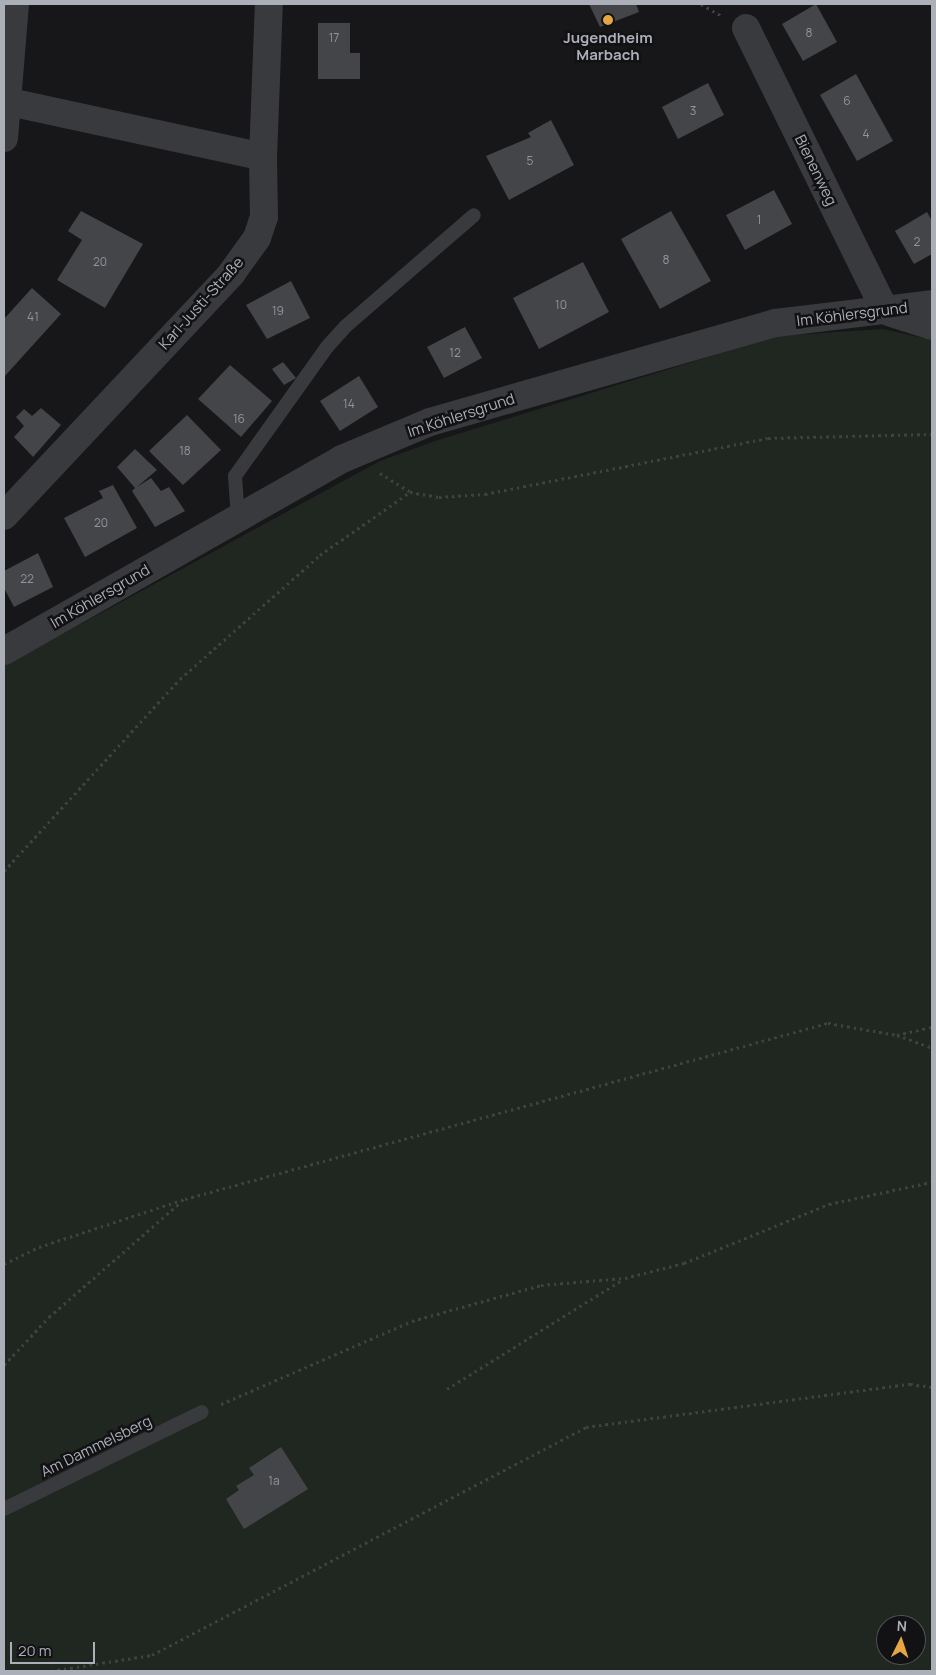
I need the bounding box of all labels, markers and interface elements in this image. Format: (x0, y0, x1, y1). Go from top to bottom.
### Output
marker: Jugendheim Marbach (602, 14, 614, 26)
house number: 8 (806, 26, 812, 40)
place label: Jugendheim Marbach (563, 28, 653, 63)
house number: 17 (329, 31, 339, 45)
house number: 6 (843, 94, 851, 108)
house number: 3 (690, 104, 696, 118)
house number: 4 (862, 127, 870, 141)
street label: Bienenweg (791, 132, 841, 208)
house number: 5 (527, 154, 533, 168)
house number: 1 (757, 213, 761, 227)
house number: 2 (914, 235, 920, 249)
street label: Karl-Justi-Straße (155, 253, 247, 353)
house number: 8 (663, 253, 669, 267)
house number: 20 (93, 255, 107, 269)
house number: 10 (555, 298, 567, 312)
street label: Im Köhlersgrund (796, 298, 908, 330)
house number: 19 (272, 304, 284, 318)
house number: 41 (27, 310, 39, 324)
house number: 12 (449, 346, 461, 360)
street label: Im Köhlersgrund (405, 389, 517, 441)
house number: 14 (343, 397, 355, 411)
house number: 16 (233, 412, 245, 426)
house number: 18 (179, 444, 191, 458)
house number: 20 (94, 516, 108, 530)
street label: Im Köhlersgrund (47, 560, 153, 632)
house number: 22 (20, 572, 34, 586)
street label: Am Dammelsberg (38, 1411, 154, 1481)
house number: 1a (268, 1474, 280, 1488)
north arrow (876, 1615, 926, 1665)
text: N (896, 1616, 908, 1635)
scale bar (12, 1632, 98, 1664)
text: 20 m (18, 1640, 51, 1661)

